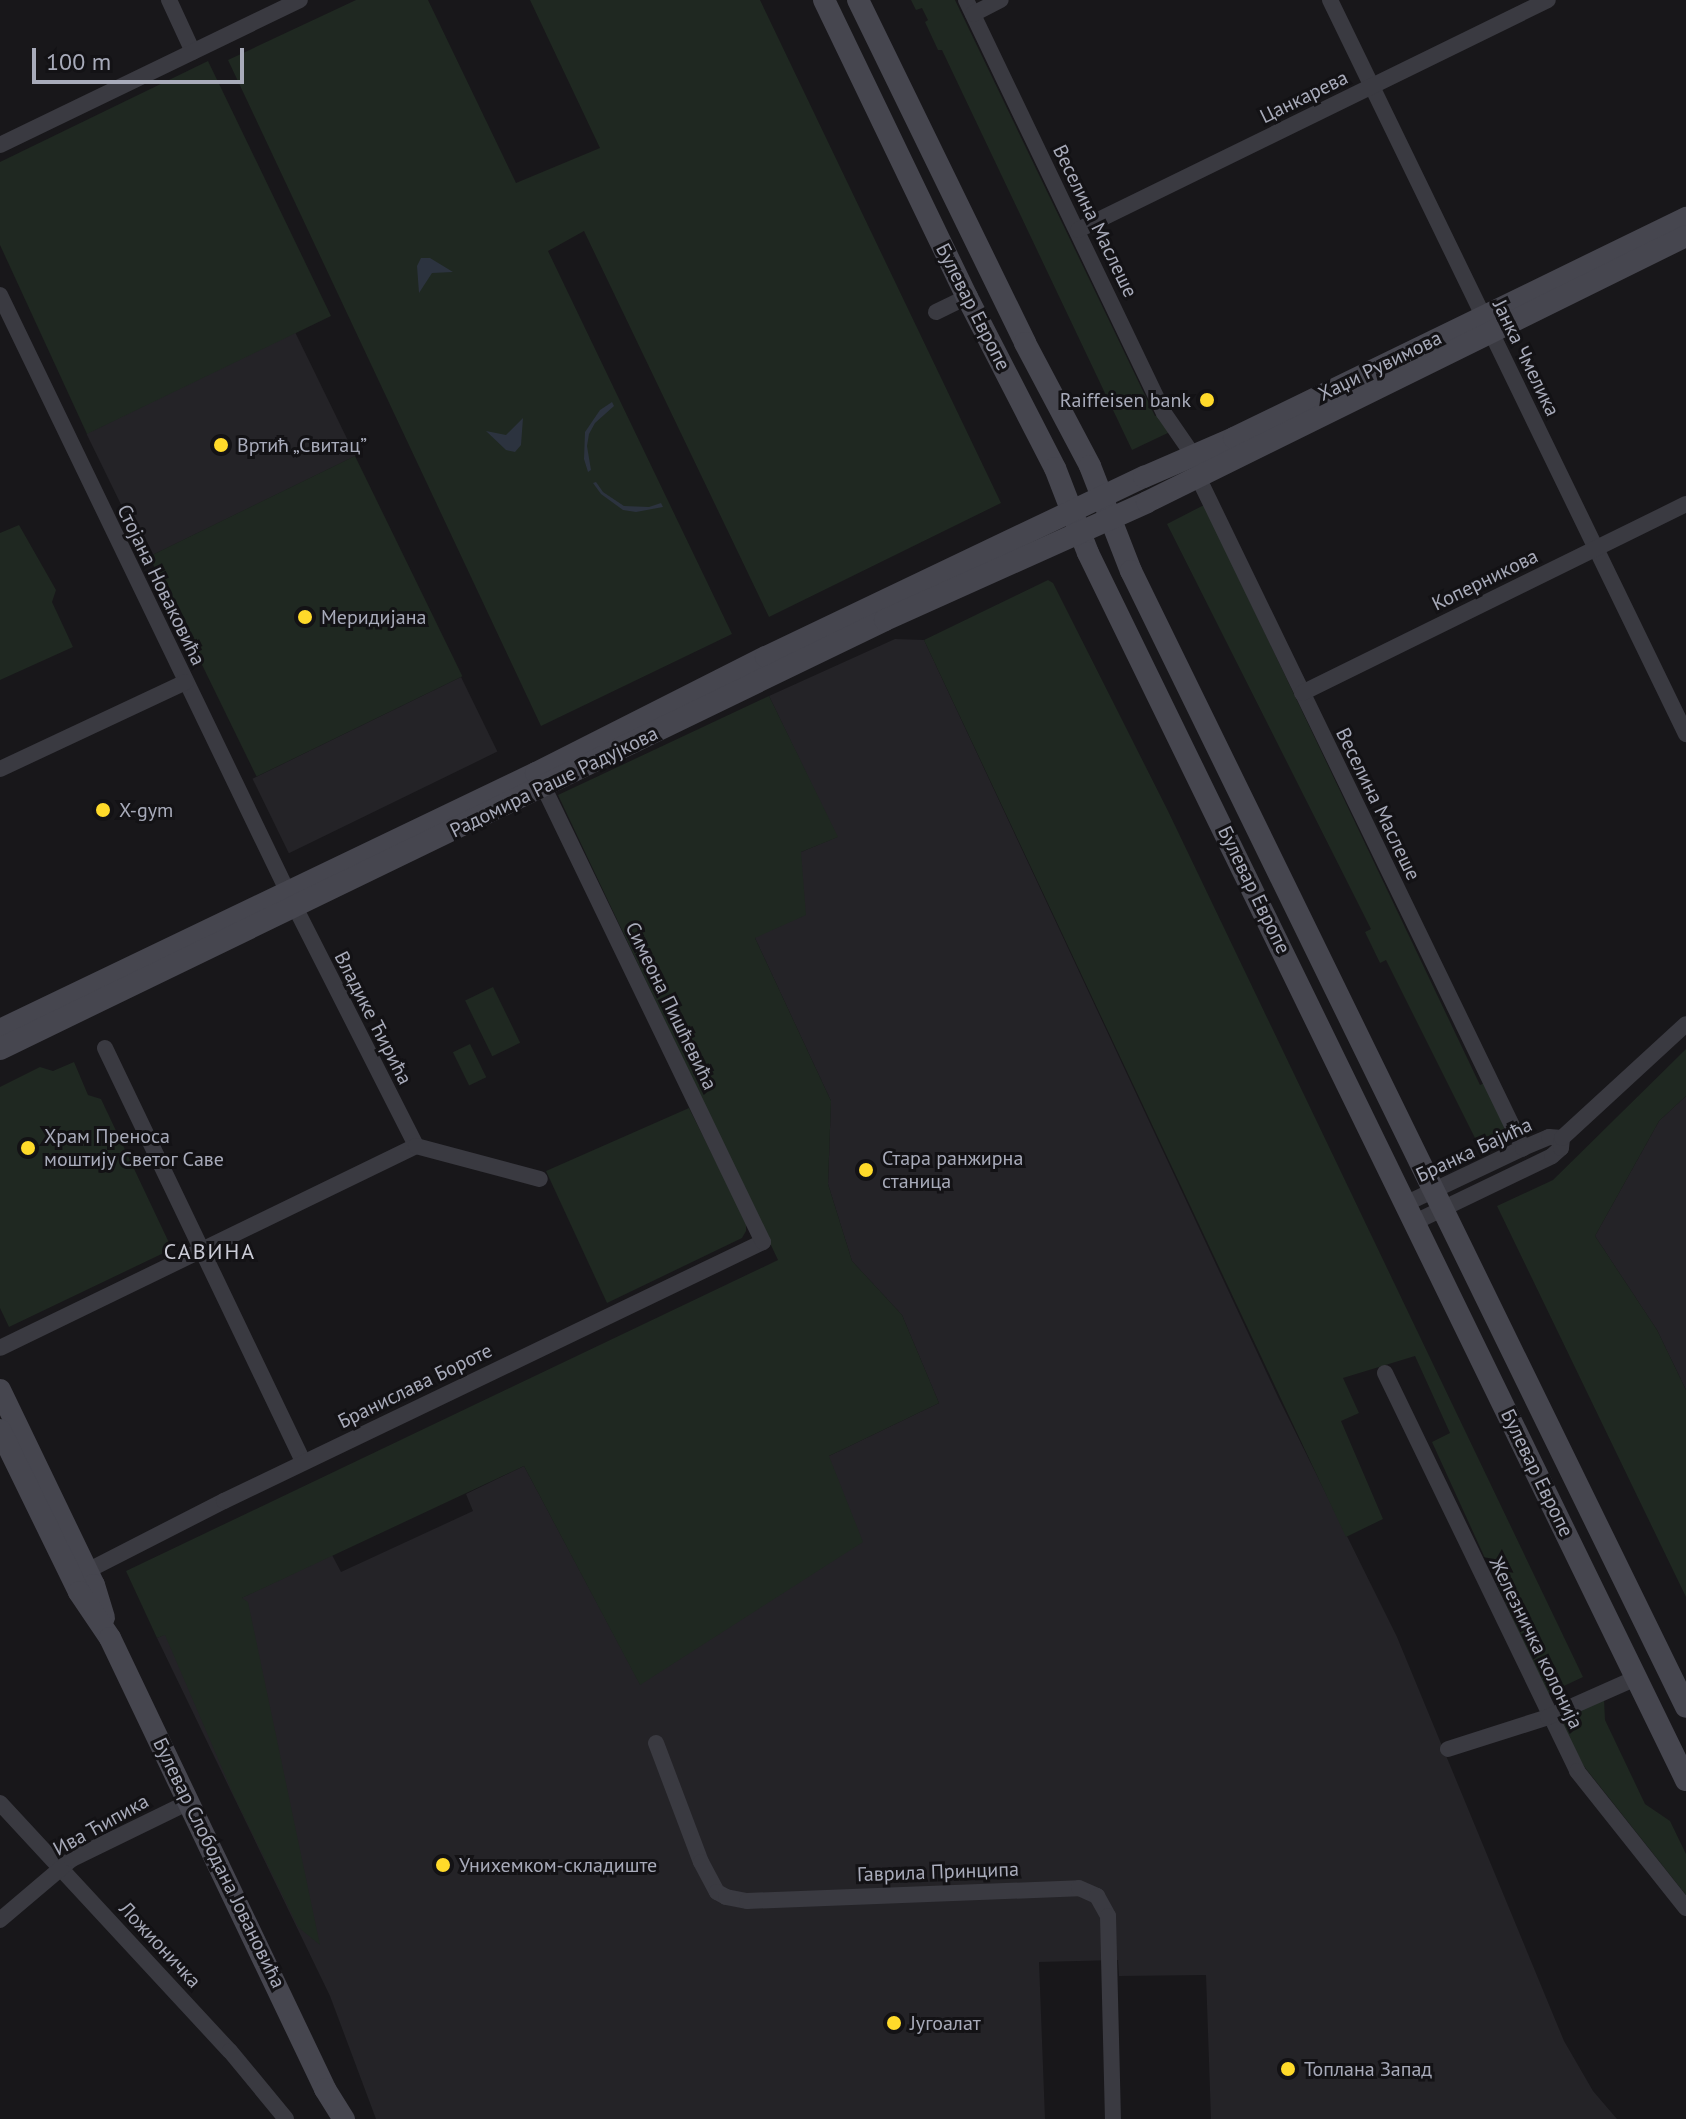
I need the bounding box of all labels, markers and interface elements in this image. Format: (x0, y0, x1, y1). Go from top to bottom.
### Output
scale bar (36, 32, 248, 82)
text: 100 m (46, 46, 111, 77)
street label: Цанкарева (1256, 65, 1352, 129)
street label: Веселина Маслеше (1048, 141, 1142, 301)
street label: Булевар Европе (931, 239, 1015, 375)
street label: Јанка Чмелика (1487, 296, 1565, 420)
street label: Хаџи Рувимова (1314, 326, 1446, 406)
place label: Raiffeisen bank (1060, 388, 1191, 412)
marker: Raiffeisen bank (1198, 391, 1216, 409)
place label: Вртић „Свитац” (237, 433, 368, 457)
marker: Вртић „Свитац” (212, 436, 230, 454)
street label: Стојана Новаковића (112, 501, 210, 669)
street label: Коперникова (1428, 544, 1542, 616)
place label: Меридијана (321, 605, 426, 629)
marker: Меридијана (296, 608, 314, 626)
street label: Радомира Раше Радујкова (446, 721, 662, 843)
street label: Веселина Маслеше (1331, 724, 1425, 884)
place label: X-gym (119, 798, 173, 822)
marker: X-gym (94, 801, 112, 819)
street label: Булевар Европе (1213, 822, 1295, 958)
street label: Симеона Пишћевића (620, 918, 722, 1094)
street label: Владике Ћирића (329, 947, 417, 1089)
street label: Бранка Бајића (1412, 1113, 1536, 1187)
place label: Храм Преноса моштију Светог Саве (44, 1124, 225, 1171)
marker: Храм Преноса моштију Светог Саве (19, 1139, 37, 1157)
place label: Стара ранжирна станица (882, 1146, 1023, 1193)
marker: Стара ранжирна станица (857, 1161, 875, 1179)
district label: САВИНА (164, 1239, 256, 1265)
street label: Бранислава Бороте (334, 1338, 496, 1434)
street label: Булевар Европе (1496, 1405, 1578, 1541)
street label: Железничка колонија (1484, 1553, 1588, 1733)
street label: Булевар Слободана Јовановића (148, 1734, 290, 1992)
street label: Ива Ћипика (49, 1789, 153, 1861)
place label: Унихемком-складиште (459, 1853, 657, 1877)
marker: Унихемком-складиште (434, 1856, 452, 1874)
street label: Гаврила Принципа (857, 1857, 1019, 1887)
street label: Ложионичка (114, 1897, 206, 1993)
place label: Југоалат (910, 2011, 981, 2035)
marker: Југоалат (885, 2014, 903, 2032)
place label: Топлана Запад (1304, 2057, 1432, 2081)
marker: Топлана Запад (1279, 2060, 1297, 2078)

